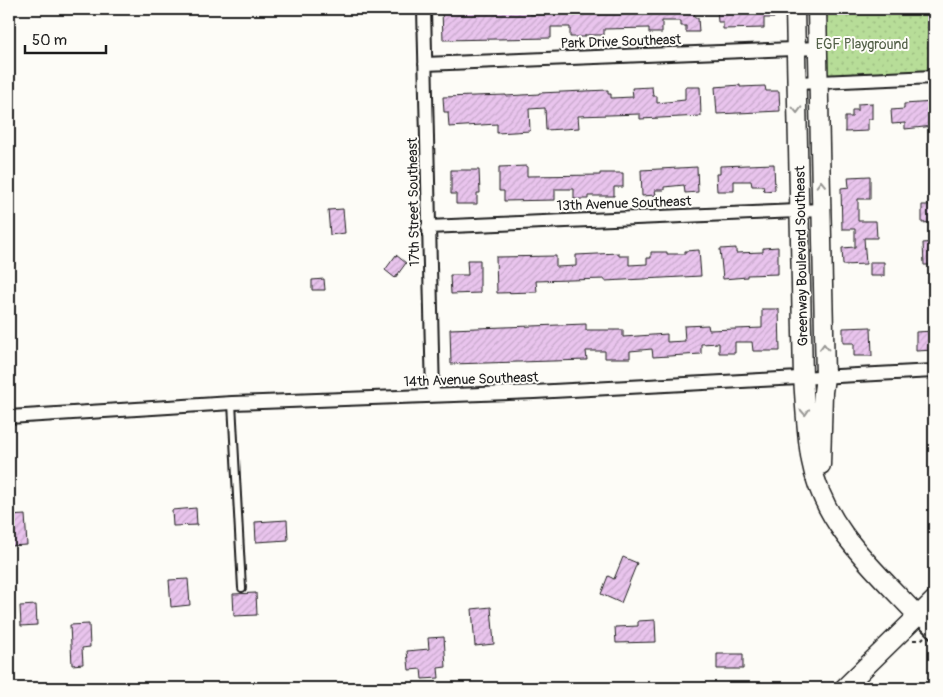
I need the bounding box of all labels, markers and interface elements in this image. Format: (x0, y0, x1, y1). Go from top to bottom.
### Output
scale bar (25, 22, 106, 54)
text: 50 m (32, 31, 67, 50)
street label: Park Drive Southeast (560, 31, 682, 52)
park label: EGF Playground (816, 36, 908, 53)
one-way arrow (792, 106, 802, 114)
street label: 17th Street Southeast (404, 137, 423, 267)
street label: Greenway Boulevard Southeast (791, 165, 812, 347)
one-way arrow (816, 180, 826, 188)
street label: 13th Avenue Southeast (556, 193, 692, 214)
one-way arrow (819, 342, 829, 350)
street label: 14th Avenue Southeast (403, 369, 539, 390)
one-way arrow (800, 409, 811, 417)

